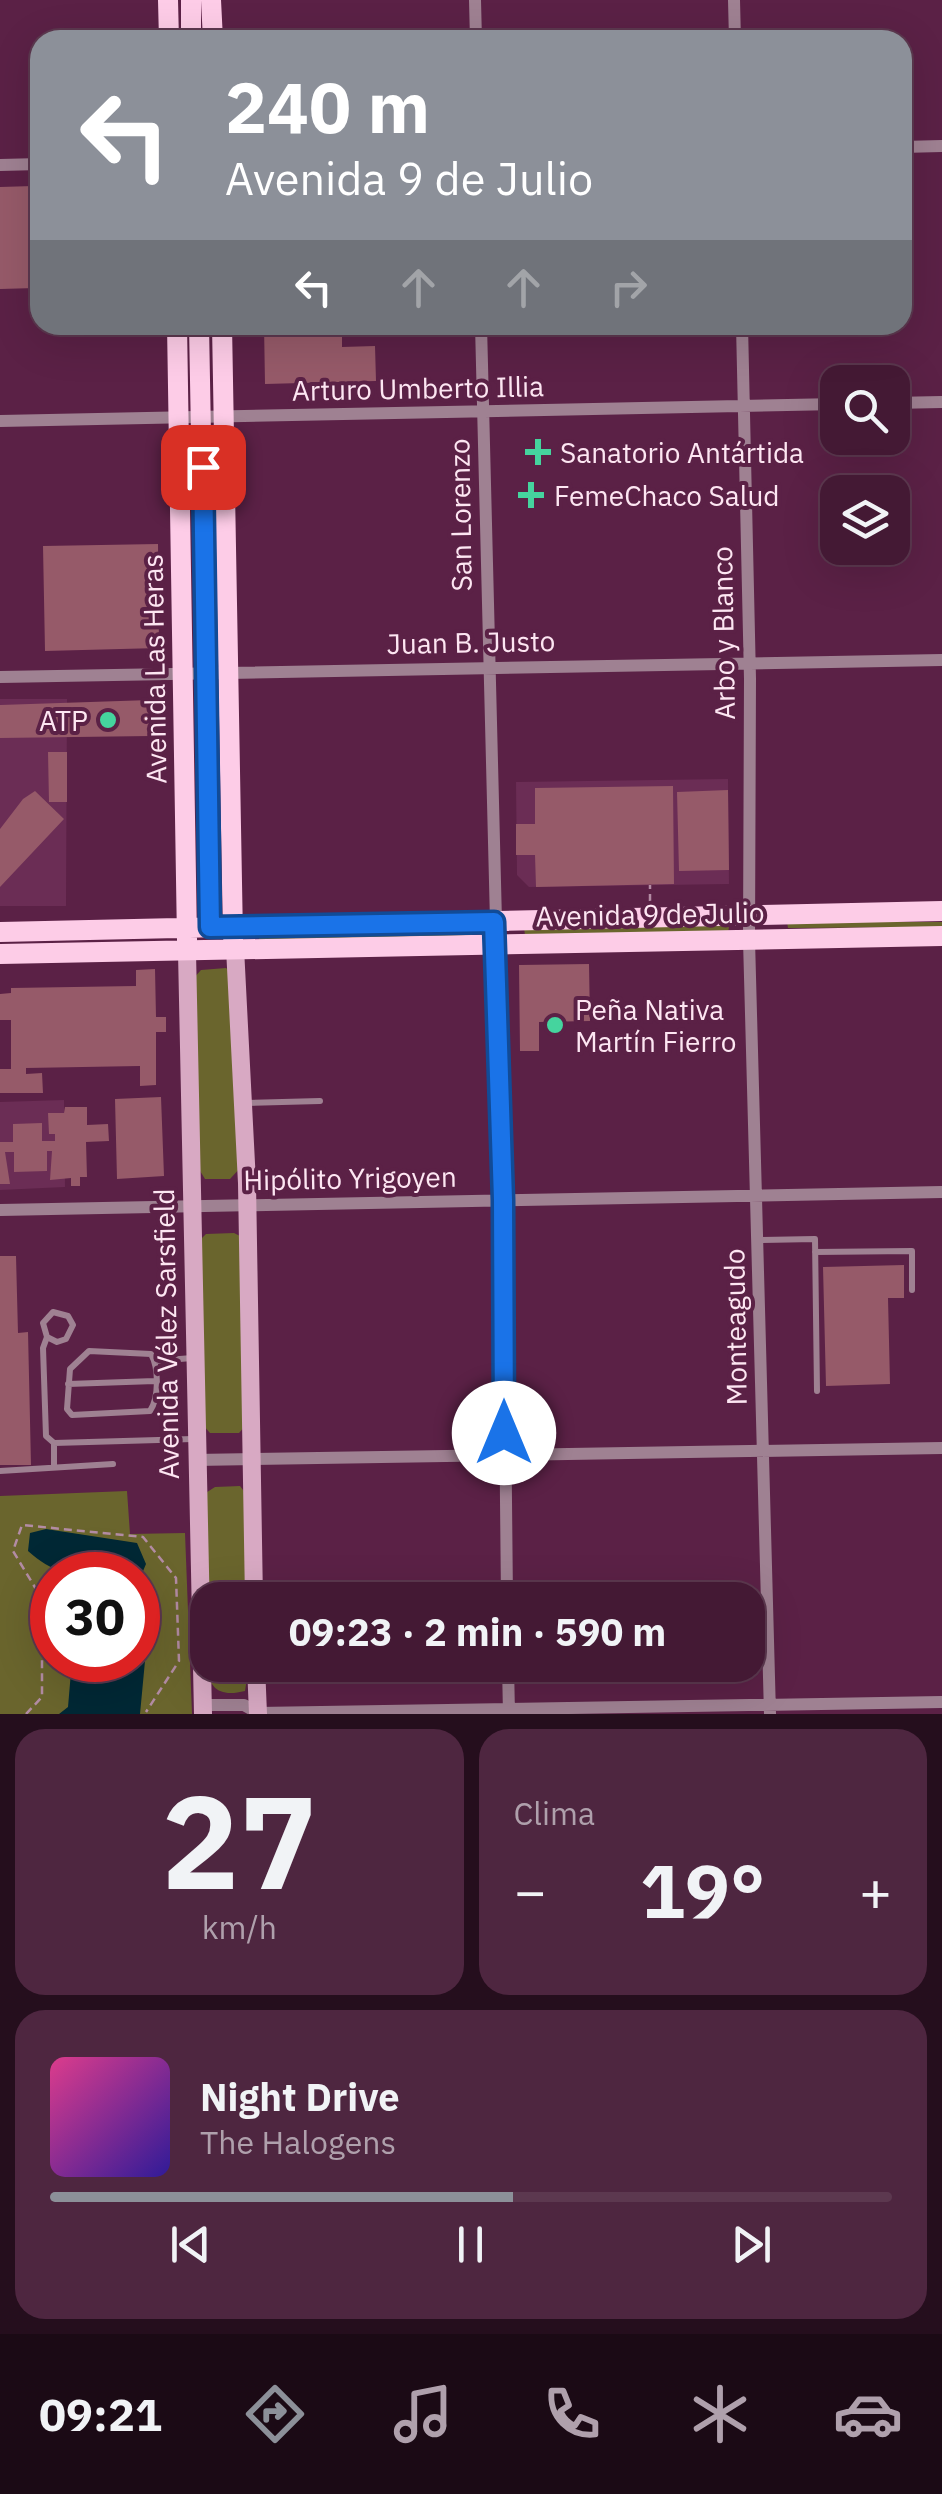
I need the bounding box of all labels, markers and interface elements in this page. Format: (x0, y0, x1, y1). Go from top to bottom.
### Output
text: 240 m (225, 61, 430, 152)
icon: left (60, 70, 190, 200)
text: Avenida 9 de Julio (225, 149, 593, 207)
icon: left (286, 260, 341, 315)
icon: ahead (391, 260, 446, 315)
icon: ahead (496, 260, 551, 315)
icon: right (601, 260, 656, 315)
map controls (820, 365, 910, 565)
button: search (820, 365, 910, 455)
street label: Arturo Umberto Illia (292, 367, 544, 409)
pin (161, 425, 246, 510)
place label: Sanatorio Antártida (560, 434, 804, 471)
street label: San Lorenzo (440, 438, 480, 592)
marker: Sanatorio Antártida (525, 439, 551, 465)
icon: arrive (176, 440, 231, 495)
button: layers (820, 475, 910, 565)
place label: FemeChaco Salud (554, 477, 780, 514)
marker: FemeChaco Salud (518, 482, 544, 508)
street label: Arbo y Blanco (703, 546, 743, 720)
street label: Avenida Las Heras (133, 554, 175, 784)
street label: Juan B. Justo (386, 622, 556, 662)
place label: ATP (39, 702, 88, 739)
marker: ATP (97, 709, 119, 731)
street label: Avenida 9 de Julio (535, 894, 765, 934)
place label: Peña Nativa Martín Fierro (575, 991, 737, 1060)
marker: Peña Nativa Martín Fierro (544, 1014, 566, 1036)
street label: Hipólito Yrigoyen (243, 1158, 457, 1198)
street label: Avenida Vélez Sarsfield (145, 1188, 187, 1480)
street label: Monteagudo (715, 1248, 755, 1406)
position arrow (452, 1381, 556, 1485)
speed limit sign: 30 (30, 1552, 160, 1682)
text: 09:23 · 2 min · 590 m (289, 1607, 666, 1656)
text: 27 (161, 1756, 317, 1925)
text: Clima (514, 1792, 595, 1834)
text: 19° (640, 1841, 765, 1939)
text: − (514, 1855, 547, 1926)
text: + (859, 1855, 892, 1926)
text: km/h (202, 1906, 277, 1948)
text: Night Drive (200, 2072, 400, 2121)
text: The Halogens (200, 2121, 396, 2163)
icon: previous (163, 2217, 218, 2272)
icon: pause (443, 2217, 498, 2272)
icon: next (724, 2217, 779, 2272)
icon: directions (240, 2379, 310, 2449)
icon: music (388, 2379, 458, 2449)
icon: phone (537, 2379, 607, 2449)
icon: climate (685, 2379, 755, 2449)
icon: car (833, 2379, 903, 2449)
text: 09:21 (39, 2385, 162, 2443)

